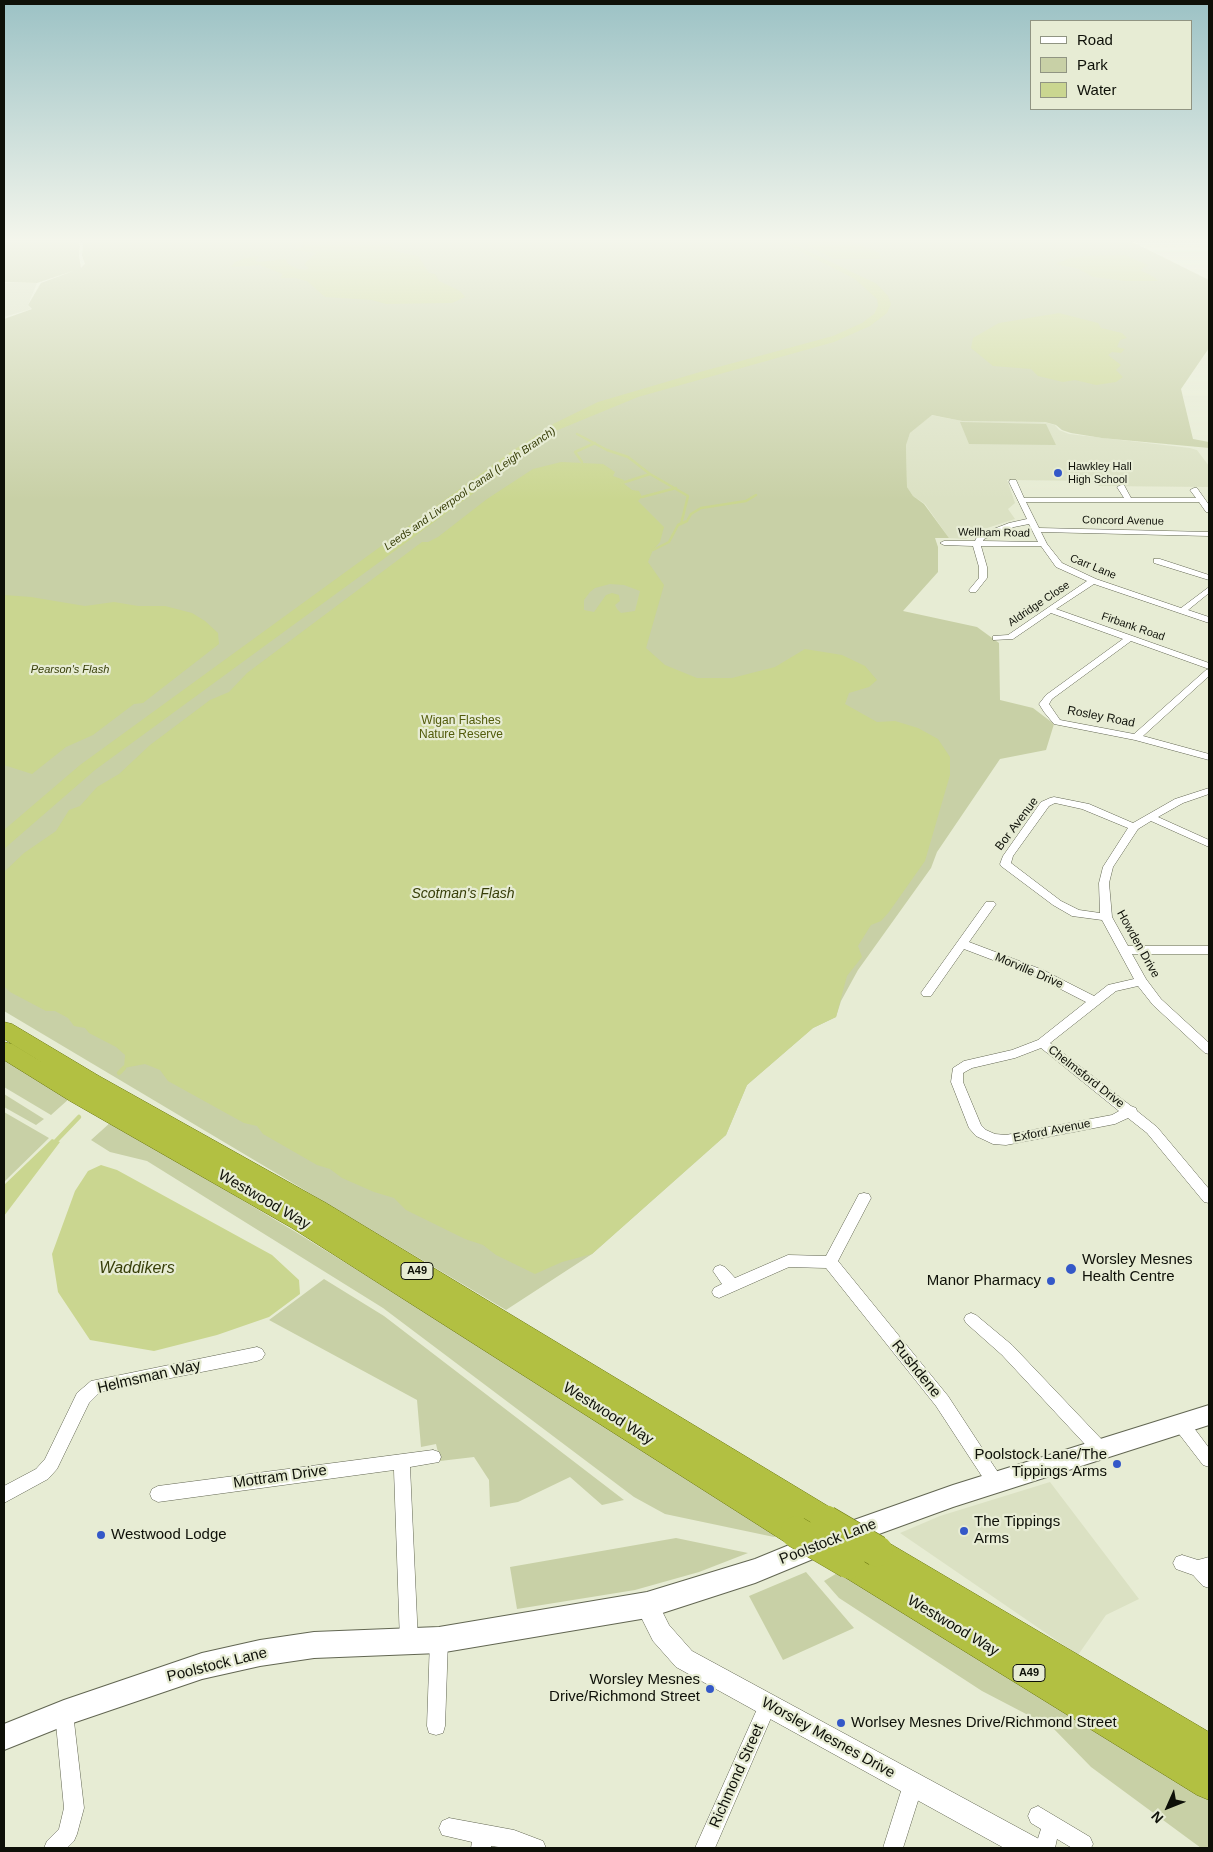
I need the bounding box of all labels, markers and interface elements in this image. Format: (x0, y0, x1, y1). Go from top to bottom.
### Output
legend (1030, 20, 1193, 110)
text: Road (1077, 31, 1113, 48)
text: Park (1077, 56, 1108, 73)
text: Water (1077, 81, 1116, 98)
water label: Leeds and Liverpool Canal (Leigh Branch) (382, 424, 558, 554)
place label: Hawkley Hall High School (1068, 460, 1132, 486)
marker: Hawkley Hall High School (1052, 467, 1064, 479)
street label: Concord Avenue (1082, 514, 1164, 528)
street label: Wellham Road (958, 526, 1030, 540)
street label: Carr Lane (1068, 552, 1118, 582)
street label: Aldridge Close (1006, 579, 1072, 629)
street label: Firbank Road (1100, 610, 1166, 644)
water label: Pearson's Flash (31, 663, 109, 677)
street label: Rosley Road (1066, 703, 1136, 731)
park label: Wigan Flashes Nature Reserve (419, 714, 503, 742)
street label: Bor Avenue (992, 795, 1042, 853)
water label: Scotman's Flash (411, 886, 515, 902)
street label: Howden Drive (1113, 908, 1163, 980)
street label: Morville Drive (993, 950, 1065, 992)
street label: Chelmsford Drive (1045, 1043, 1127, 1111)
street label: Exford Avenue (1012, 1116, 1092, 1146)
street label: Westwood Way (215, 1166, 313, 1234)
place label: Worsley Mesnes Health Centre (1082, 1251, 1193, 1286)
water label: Waddikers (99, 1259, 175, 1279)
road number: A49 (401, 1262, 433, 1280)
marker: Worsley Mesnes Health Centre (1064, 1262, 1078, 1276)
place label: Manor Pharmacy (927, 1272, 1041, 1290)
marker: Manor Pharmacy (1045, 1275, 1057, 1287)
street label: Rushdene (887, 1337, 945, 1401)
street label: Helmsman Way (96, 1356, 202, 1398)
street label: Westwood Way (559, 1379, 657, 1449)
place label: Poolstock Lane/The Tippings Arms (974, 1446, 1107, 1481)
marker: Poolstock Lane/The Tippings Arms (1111, 1458, 1123, 1470)
street label: Mottram Drive (232, 1462, 328, 1492)
place label: The Tippings Arms (974, 1513, 1060, 1548)
street label: Poolstock Lane (777, 1515, 879, 1569)
marker: The Tippings Arms (958, 1525, 970, 1537)
place label: Westwood Lodge (111, 1526, 227, 1544)
marker: Westwood Lodge (95, 1529, 107, 1541)
street label: Westwood Way (904, 1592, 1002, 1660)
street label: Poolstock Lane (165, 1644, 269, 1686)
road number: A49 (1013, 1665, 1045, 1682)
place label: Worsley Mesnes Drive/Richmond Street (549, 1671, 700, 1706)
marker: Worsley Mesnes Drive/Richmond Street (704, 1683, 716, 1695)
street label: Worsley Mesnes Drive (758, 1694, 898, 1782)
place label: Worlsey Mesnes Drive/Richmond Street (851, 1714, 1117, 1732)
marker: Worlsey Mesnes Drive/Richmond Street (835, 1717, 847, 1729)
street label: Richmond Street (706, 1721, 768, 1831)
north arrow (1143, 1782, 1193, 1832)
text: N (1148, 1808, 1166, 1827)

